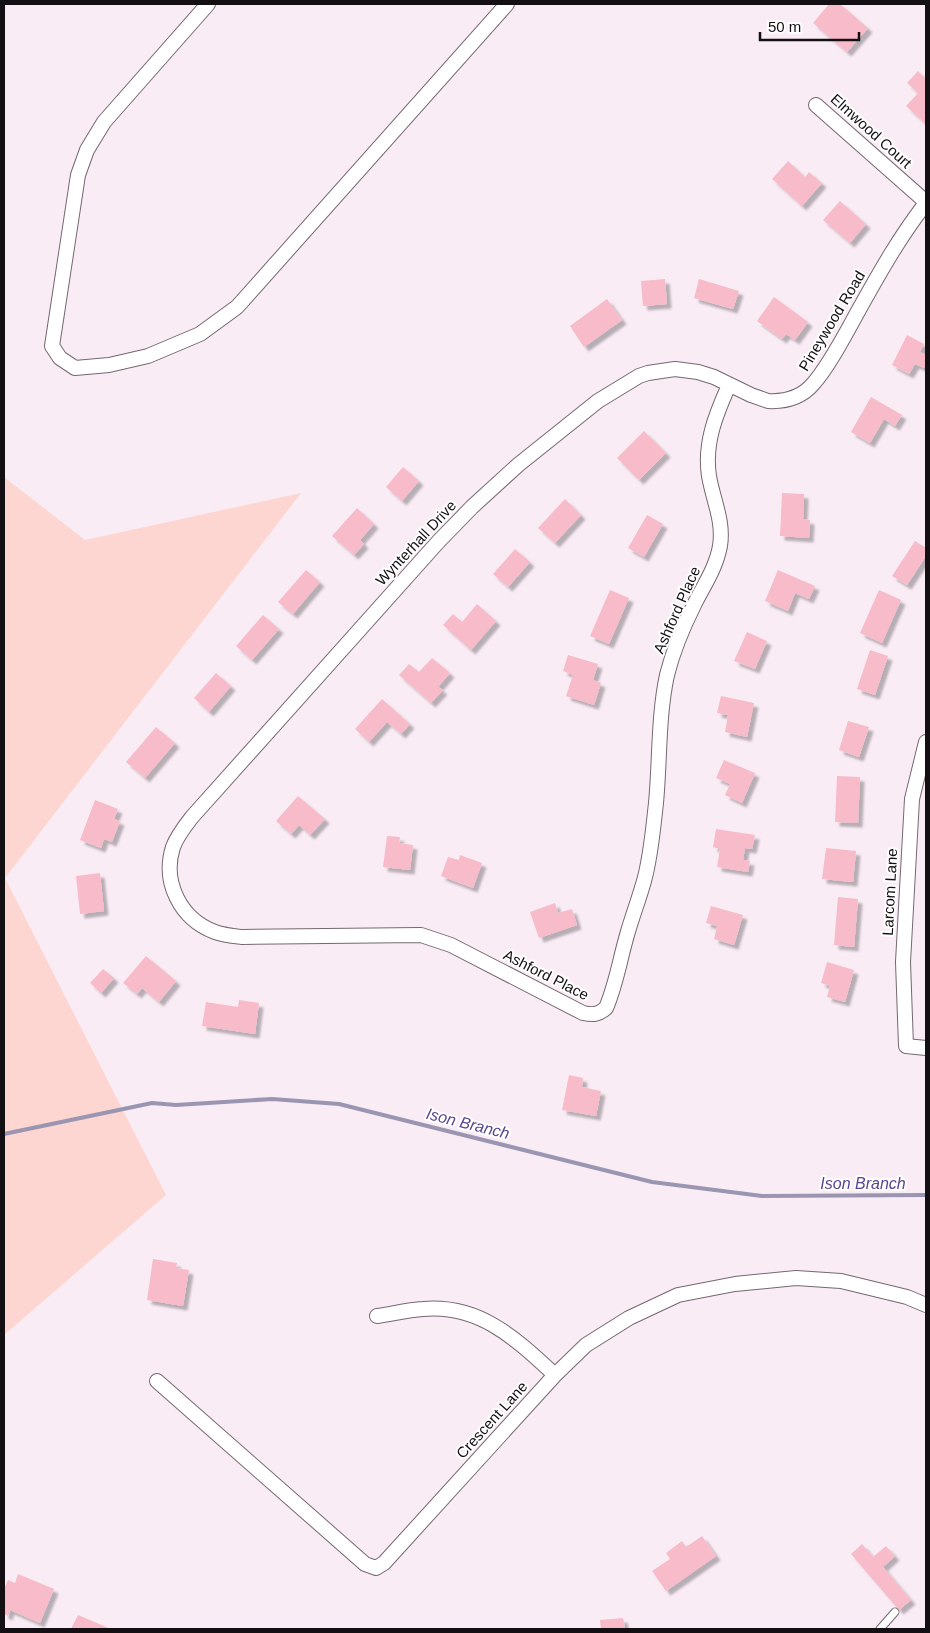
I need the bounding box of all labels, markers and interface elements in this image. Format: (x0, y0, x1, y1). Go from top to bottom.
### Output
scale bar (760, 10, 859, 42)
text: 50 m (768, 18, 801, 35)
street label: Elmwood Court (828, 90, 916, 172)
street label: Pineywood Road (795, 268, 868, 374)
street label: Wynterhall Drive (372, 497, 459, 589)
street label: Ashford Place (650, 564, 703, 656)
street label: Larcom Lane (879, 848, 900, 936)
street label: Ashford Place (501, 946, 592, 1003)
water label: Ison Branch (424, 1105, 511, 1142)
water label: Ison Branch (820, 1175, 906, 1192)
street label: Crescent Lane (453, 1378, 531, 1462)

